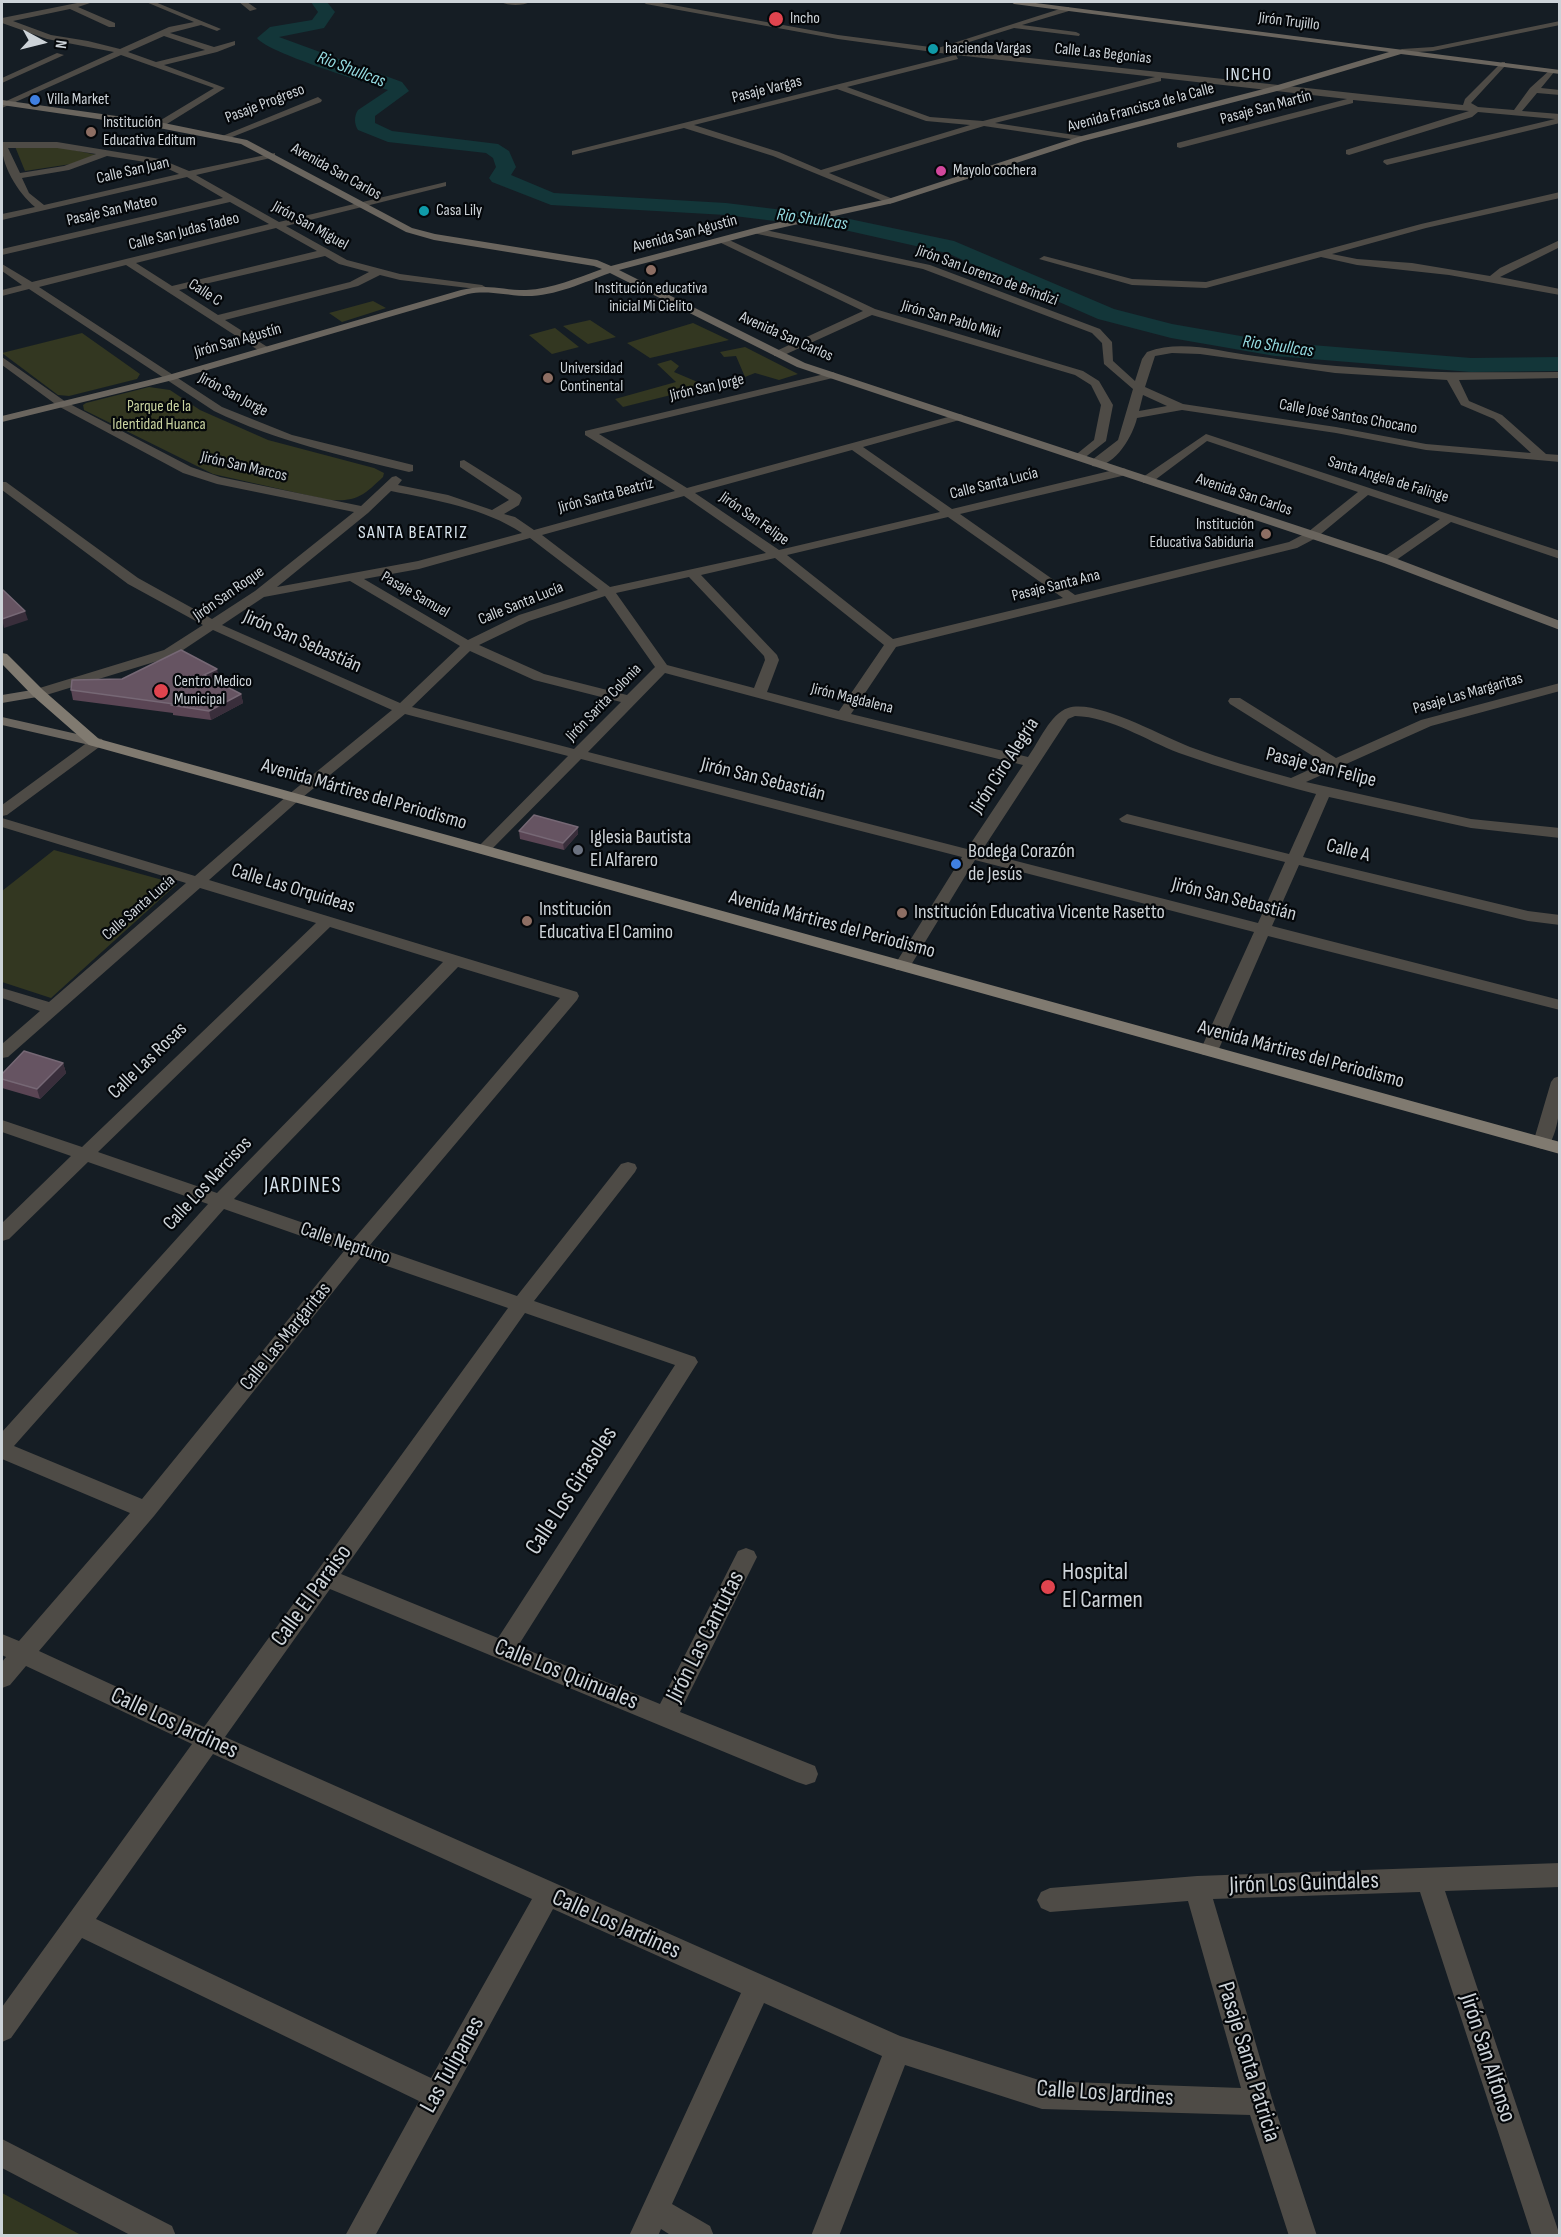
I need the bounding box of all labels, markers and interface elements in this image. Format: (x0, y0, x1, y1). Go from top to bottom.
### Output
place label: Incho (790, 9, 820, 29)
street label: Jirón Trujillo (1257, 9, 1321, 35)
marker: Incho (767, 10, 785, 28)
north arrow (12, 12, 72, 72)
text: N (50, 39, 70, 50)
place label: hacienda Vargas (945, 39, 1031, 59)
street label: Calle Las Begonias (1054, 39, 1152, 69)
marker: hacienda Vargas (926, 42, 940, 56)
water label: Rio Shullcas (314, 47, 388, 93)
district label: INCHO (1225, 64, 1273, 86)
street label: Pasaje Vargas (730, 72, 804, 108)
street label: Avenida Francisca de la Calle (1066, 79, 1216, 137)
street label: Pasaje Progreso (223, 80, 307, 128)
street label: Pasaje San Martín (1218, 87, 1314, 129)
place label: Villa Market (47, 90, 109, 110)
marker: Villa Market (28, 93, 42, 107)
place label: Institución Educativa Editum (103, 113, 196, 151)
marker: Institución Educativa Editum (84, 125, 98, 139)
street label: Avenida San Carlos (287, 139, 385, 205)
street label: Calle San Juan (95, 153, 171, 189)
place label: Mayolo cochera (953, 161, 1037, 181)
marker: Mayolo cochera (934, 164, 948, 178)
street label: Pasaje San Mateo (65, 191, 159, 231)
street label: Jirón San Miguel (269, 197, 351, 255)
place label: Casa Lily (436, 201, 482, 221)
marker: Casa Lily (417, 204, 431, 218)
water label: Rio Shullcas (775, 204, 849, 236)
street label: Calle San Judas Tadeo (127, 209, 241, 255)
street label: Avenida San Agustin (631, 211, 739, 257)
street label: Jirón San Lorenzo de Brindizi (914, 241, 1060, 311)
marker: Institución educativa inicial Mi Cielito (644, 263, 658, 277)
street label: Calle C (185, 275, 225, 311)
place label: Institución educativa inicial Mi Cielito (595, 279, 707, 317)
street label: Jirón San Pablo Miki (899, 297, 1003, 343)
street label: Avenida San Carlos (736, 308, 836, 366)
street label: Jirón San Agustín (192, 319, 284, 363)
water label: Rio Shullcas (1241, 331, 1315, 363)
place label: Universidad Continental (560, 359, 623, 397)
street label: Jirón San Jorge (195, 369, 271, 421)
street label: Jirón San Jorge (668, 370, 746, 406)
marker: Universidad Continental (541, 371, 555, 385)
street label: Calle José Santos Chocano (1277, 395, 1419, 439)
park label: Parque de la Identidad Huanca (112, 397, 206, 435)
street label: Jirón San Marcos (199, 448, 289, 486)
street label: Santa Angela de Falinge (1325, 452, 1451, 508)
street label: Calle Santa Lucía (948, 464, 1040, 504)
street label: Avenida San Carlos (1193, 470, 1295, 520)
street label: Jirón Santa Beatriz (556, 474, 656, 518)
street label: Jirón San Felipe (715, 488, 793, 550)
place label: Institución Educativa Sabiduria (1150, 515, 1254, 553)
district label: SANTA BEATRIZ (358, 522, 468, 544)
marker: Institución Educativa Sabiduria (1259, 527, 1273, 541)
street label: Jirón San Roque (190, 562, 268, 626)
street label: Pasaje Santa Ana (1010, 566, 1102, 606)
street label: Pasaje Samuel (377, 568, 453, 622)
street label: Calle Santa Lucía (476, 578, 566, 630)
street label: Jirón San Sebastián (239, 605, 365, 679)
street label: Jirón Sarita Colonia (562, 660, 646, 746)
street label: Pasaje Las Margaritas (1411, 669, 1525, 719)
place label: Centro Medico Municipal (174, 672, 252, 710)
street label: Jirón Magdalena (809, 680, 895, 718)
marker: Centro Medico Municipal (152, 682, 170, 700)
street label: Jirón Ciro Alegría (965, 714, 1045, 818)
street label: Pasaje San Felipe (1263, 743, 1379, 793)
street label: Jirón San Sebastián (698, 753, 828, 807)
street label: Avenida Mártires del Periodismo (259, 754, 469, 836)
place label: Iglesia Bautista El Alfarero (590, 826, 691, 873)
street label: Calle A (1324, 834, 1372, 868)
place label: Bodega Corazón de Jesús (968, 840, 1075, 887)
marker: Iglesia Bautista El Alfarero (571, 843, 585, 857)
marker: Bodega Corazón de Jesús (949, 857, 963, 871)
street label: Calle Las Orquideas (228, 859, 358, 919)
street label: Calle Santa Lucía (99, 871, 179, 945)
street label: Jirón San Sebastián (1169, 873, 1299, 927)
street label: Avenida Mártires del Periodismo (726, 886, 938, 964)
place label: Institución Educativa El Camino (539, 898, 673, 945)
place label: Institución Educativa Vicente Rasetto (914, 901, 1165, 925)
marker: Institución Educativa Vicente Rasetto (895, 906, 909, 920)
marker: Institución Educativa El Camino (520, 914, 534, 928)
street label: Avenida Mártires del Periodismo (1195, 1016, 1407, 1094)
street label: Calle Las Rosas (104, 1017, 192, 1105)
street label: Calle Los Narcisos (159, 1132, 257, 1236)
district label: JARDINES (264, 1174, 342, 1200)
street label: Calle Neptuno (297, 1217, 393, 1271)
street label: Calle Las Margaritas (235, 1278, 337, 1396)
street label: Calle Los Girasoles (520, 1421, 624, 1561)
street label: Calle El Paraiso (265, 1539, 359, 1653)
place label: Hospital El Carmen (1062, 1559, 1143, 1615)
street label: Jirón Las Cantutas (661, 1566, 751, 1708)
marker: Hospital El Carmen (1039, 1578, 1057, 1596)
street label: Calle Los Quinuales (490, 1633, 642, 1717)
street label: Calle Los Jardines (106, 1682, 242, 1766)
street label: Jirón Los Guindales (1229, 1867, 1379, 1901)
street label: Calle Los Jardines (547, 1884, 685, 1966)
street label: Pasaje Santa Patricia (1210, 1979, 1286, 2145)
street label: Jirón San Alfonso (1453, 1990, 1521, 2126)
street label: Las Tulipanes (415, 2012, 491, 2118)
street label: Calle Los Jardines (1035, 2075, 1175, 2113)

